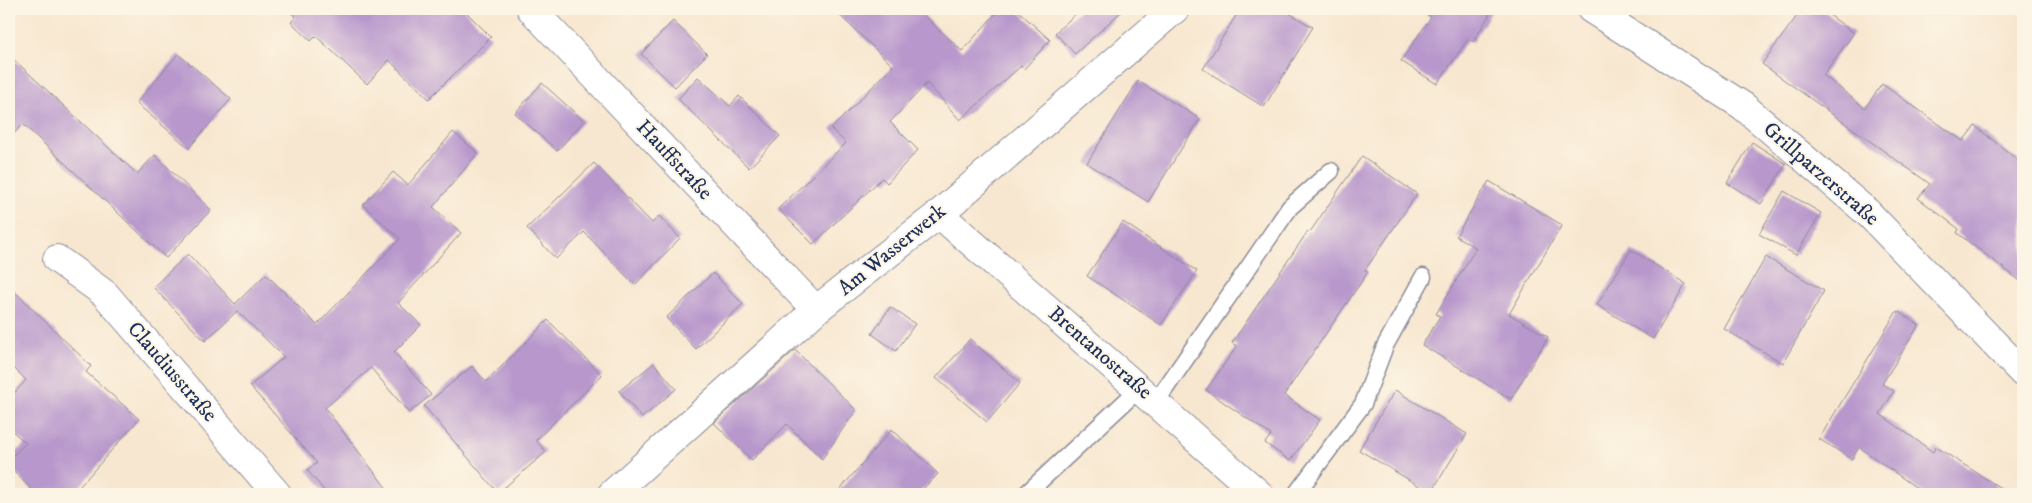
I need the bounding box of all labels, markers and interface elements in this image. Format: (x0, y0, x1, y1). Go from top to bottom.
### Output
street label: Hauffstraße (630, 114, 718, 206)
street label: Grillparzerstraße (1758, 117, 1885, 232)
street label: Am Wasserwerk (833, 198, 952, 301)
street label: Brentanostraße (1043, 301, 1157, 405)
street label: Claudiusstraße (121, 317, 223, 428)

